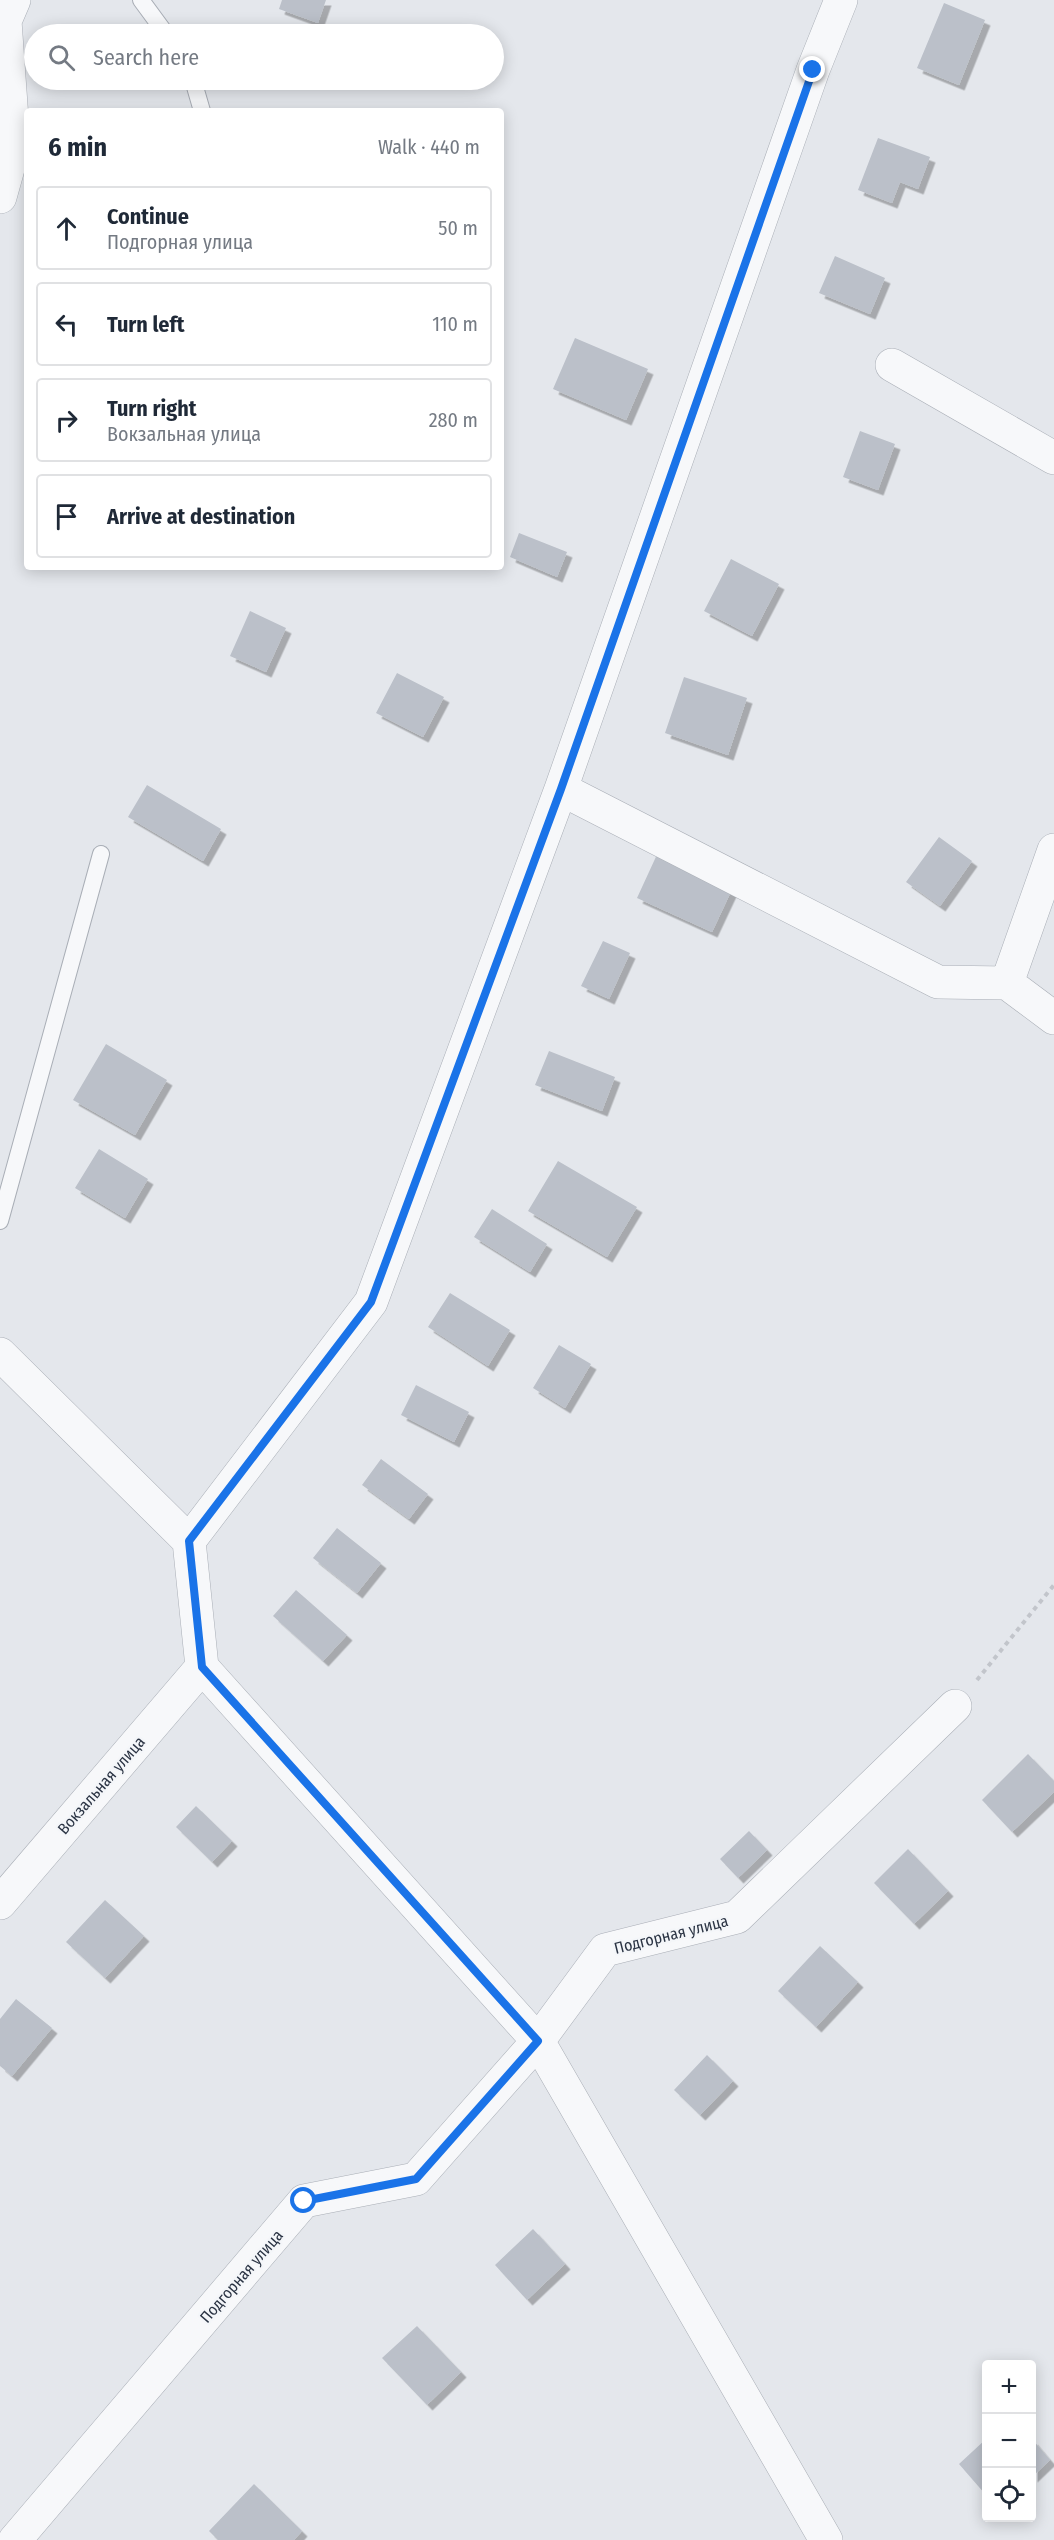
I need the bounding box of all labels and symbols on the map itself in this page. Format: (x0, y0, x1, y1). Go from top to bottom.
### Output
route end (799, 56, 825, 82)
street label: Вокзальная улица (54, 1732, 149, 1838)
street label: Подгорная улица (612, 1911, 730, 1958)
route start (290, 2187, 316, 2213)
street label: Подгорная улица (196, 2226, 287, 2327)

